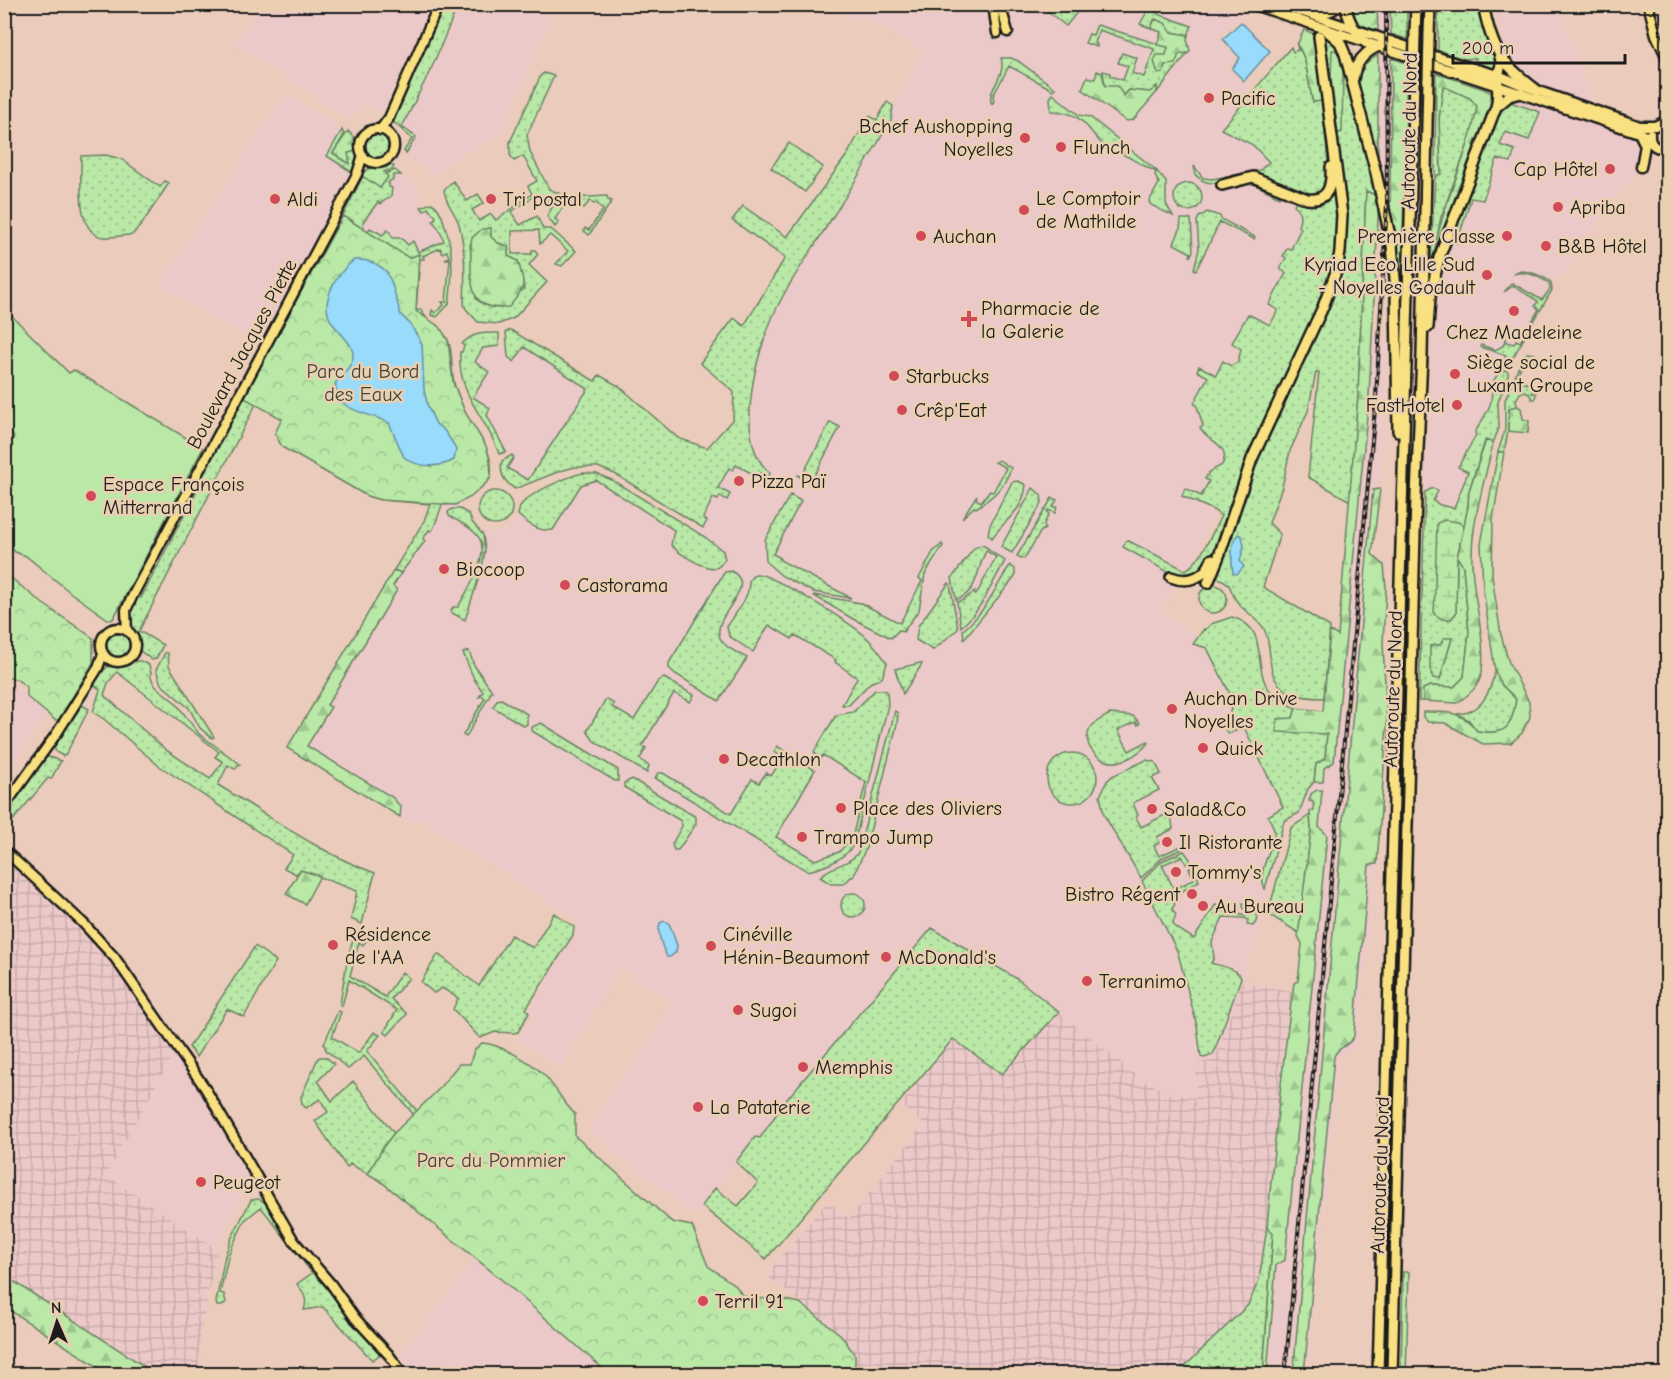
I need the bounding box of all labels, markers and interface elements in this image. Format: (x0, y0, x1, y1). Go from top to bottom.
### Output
scale bar (1453, 27, 1626, 65)
text: 200 m (1462, 38, 1514, 59)
street label: Autoroute du Nord (1396, 52, 1422, 210)
place label: Pacific (1221, 87, 1276, 110)
marker: Pacific (1202, 91, 1216, 105)
place label: Bchef Aushopping Noyelles (859, 115, 1013, 161)
marker: Bchef Aushopping Noyelles (1018, 131, 1032, 145)
place label: Flunch (1073, 136, 1131, 159)
marker: Flunch (1054, 140, 1068, 154)
place label: Cap Hôtel (1514, 158, 1598, 181)
marker: Cap Hôtel (1603, 162, 1617, 176)
place label: Le Comptoir de Mathilde (1036, 187, 1140, 233)
place label: Aldi (287, 188, 318, 211)
place label: Tri postal (503, 188, 582, 211)
marker: Aldi (268, 192, 282, 206)
marker: Tri postal (484, 192, 498, 206)
place label: Apriba (1570, 196, 1626, 219)
marker: Apriba (1551, 200, 1565, 214)
marker: Le Comptoir de Mathilde (1017, 203, 1031, 217)
place label: Auchan (933, 225, 997, 248)
place label: Première Classe (1357, 225, 1495, 248)
marker: Auchan (914, 229, 928, 243)
marker: Première Classe (1500, 229, 1514, 243)
place label: B&B Hôtel (1558, 235, 1647, 258)
marker: B&B Hôtel (1539, 239, 1553, 253)
place label: Kyriad Eco Lille Sud - Noyelles Godault (1304, 253, 1476, 299)
street label: Boulevard Jacques Piette (182, 255, 302, 453)
marker: Kyriad Eco Lille Sud - Noyelles Godault (1480, 268, 1494, 282)
place label: Pharmacie de la Galerie (981, 297, 1100, 343)
marker: Chez Madeleine (1507, 304, 1521, 318)
marker: Pharmacie de la Galerie (962, 312, 976, 326)
place label: Chez Madeleine (1446, 321, 1582, 344)
place label: Siège social de Luxant Groupe (1467, 351, 1595, 397)
park label: Parc du Bord des Eaux (307, 360, 419, 406)
place label: Starbucks (906, 365, 989, 388)
marker: Siège social de Luxant Groupe (1448, 367, 1462, 381)
marker: Starbucks (887, 369, 901, 383)
place label: FastHotel (1366, 394, 1445, 417)
marker: FastHotel (1450, 398, 1464, 412)
place label: Crêp'Eat (914, 399, 988, 422)
marker: Crêp'Eat (895, 403, 909, 417)
place label: Pizza Paï (751, 470, 826, 493)
place label: Espace François Mitterrand (103, 473, 244, 519)
marker: Pizza Paï (732, 474, 746, 488)
marker: Espace François Mitterrand (84, 489, 98, 503)
place label: Biocoop (456, 558, 525, 581)
marker: Biocoop (437, 562, 451, 576)
place label: Castorama (577, 574, 668, 597)
marker: Castorama (558, 578, 572, 592)
street label: Autoroute du Nord (1379, 610, 1407, 768)
place label: Auchan Drive Noyelles (1184, 687, 1297, 733)
marker: Auchan Drive Noyelles (1165, 702, 1179, 716)
place label: Quick (1215, 737, 1264, 760)
marker: Quick (1196, 741, 1210, 755)
place label: Decathlon (736, 748, 821, 771)
marker: Decathlon (717, 752, 731, 766)
place label: Place des Oliviers (853, 797, 1002, 820)
place label: Salad&Co (1164, 798, 1246, 821)
marker: Place des Oliviers (834, 801, 848, 815)
marker: Salad&Co (1145, 802, 1159, 816)
place label: Trampo Jump (814, 826, 933, 849)
marker: Trampo Jump (795, 830, 809, 844)
place label: Il Ristorante (1179, 831, 1283, 854)
marker: Il Ristorante (1160, 835, 1174, 849)
place label: Tommy's (1188, 861, 1261, 884)
marker: Tommy's (1169, 865, 1183, 879)
place label: Bistro Régent (1065, 883, 1181, 906)
marker: Bistro Régent (1185, 887, 1199, 901)
place label: Au Bureau (1215, 895, 1304, 918)
marker: Au Bureau (1196, 899, 1210, 913)
place label: Résidence de l'AA (345, 923, 431, 969)
place label: Cinéville Hénin-Beaumont (723, 923, 870, 969)
marker: Résidence de l'AA (326, 938, 340, 952)
marker: Cinéville Hénin-Beaumont (704, 939, 718, 953)
place label: McDonald's (898, 946, 996, 969)
marker: McDonald's (879, 950, 893, 964)
place label: Terranimo (1099, 970, 1186, 993)
marker: Terranimo (1080, 974, 1094, 988)
place label: Sugoi (750, 999, 797, 1022)
marker: Sugoi (731, 1003, 745, 1017)
place label: Memphis (815, 1056, 893, 1079)
marker: Memphis (796, 1060, 810, 1074)
place label: La Pataterie (710, 1096, 810, 1119)
street label: Autoroute du Nord (1366, 1096, 1394, 1254)
marker: La Pataterie (691, 1100, 705, 1114)
park label: Parc du Pommier (417, 1149, 565, 1172)
place label: Peugeot (213, 1171, 282, 1194)
marker: Peugeot (194, 1175, 208, 1189)
place label: Terril 91 (715, 1290, 784, 1313)
north arrow (27, 1292, 87, 1352)
marker: Terril 91 (696, 1294, 710, 1308)
text: N (51, 1299, 62, 1317)

